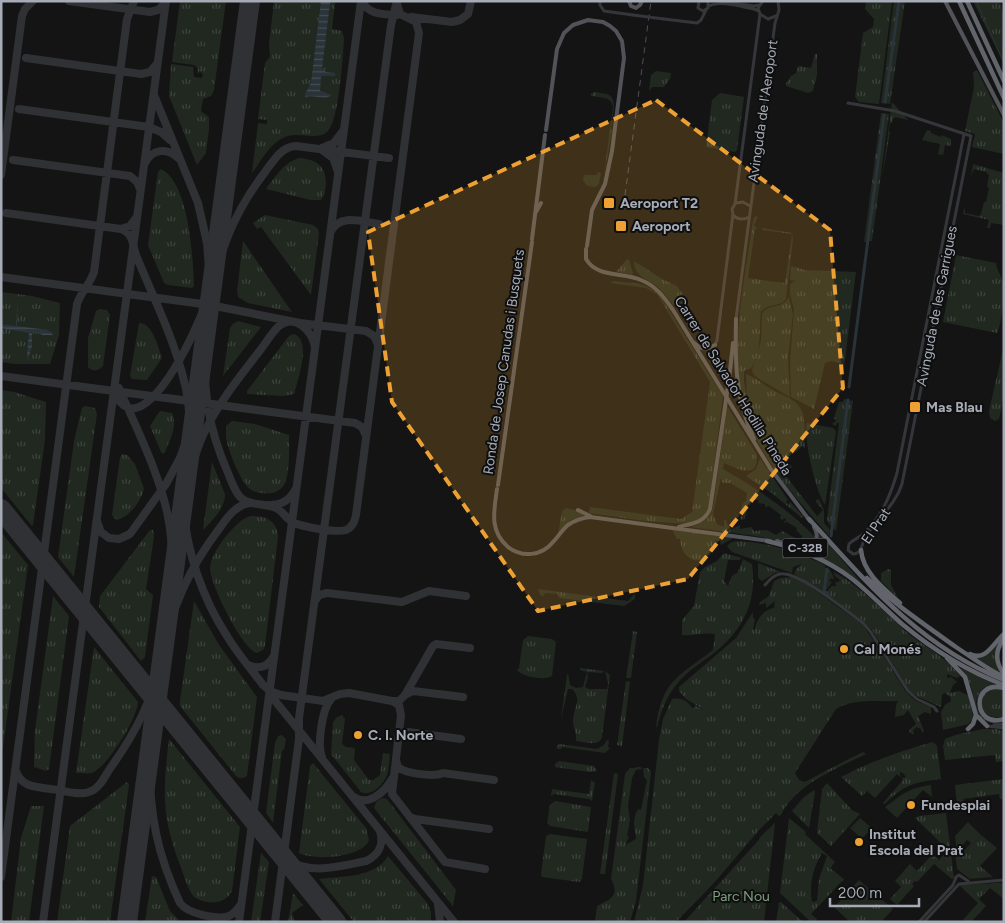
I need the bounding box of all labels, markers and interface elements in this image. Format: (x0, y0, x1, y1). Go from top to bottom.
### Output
street label: Avinguda de l'Aeroport (745, 39, 781, 183)
place label: Aeroport T2 (620, 195, 698, 212)
marker: Aeroport T2 (602, 196, 616, 210)
place label: Aeroport (632, 218, 691, 235)
marker: Aeroport (614, 219, 628, 233)
street label: Avinguda de les Garrigues (913, 224, 961, 388)
street label: Ronda de Josep Canudas i Busquets (480, 248, 528, 476)
street label: Carrer de Salvador Hedilla Pineda (671, 293, 795, 479)
place label: Mas Blau (926, 399, 983, 416)
marker: Mas Blau (908, 400, 922, 414)
street label: El Prat (858, 505, 894, 547)
road number: C-32B (782, 538, 828, 558)
place label: Cal Monés (854, 641, 921, 658)
marker: Cal Monés (838, 643, 850, 655)
place label: C. I. Norte (368, 727, 434, 744)
marker: C. I. Norte (352, 729, 364, 741)
place label: Fundesplai (921, 797, 990, 814)
marker: Fundesplai (905, 799, 917, 811)
place label: Institut Escola del Prat (869, 826, 964, 859)
marker: Institut Escola del Prat (853, 836, 865, 848)
scale bar (830, 876, 919, 908)
text: 200 m (838, 884, 882, 902)
park label: Parc Nou (712, 888, 770, 905)

